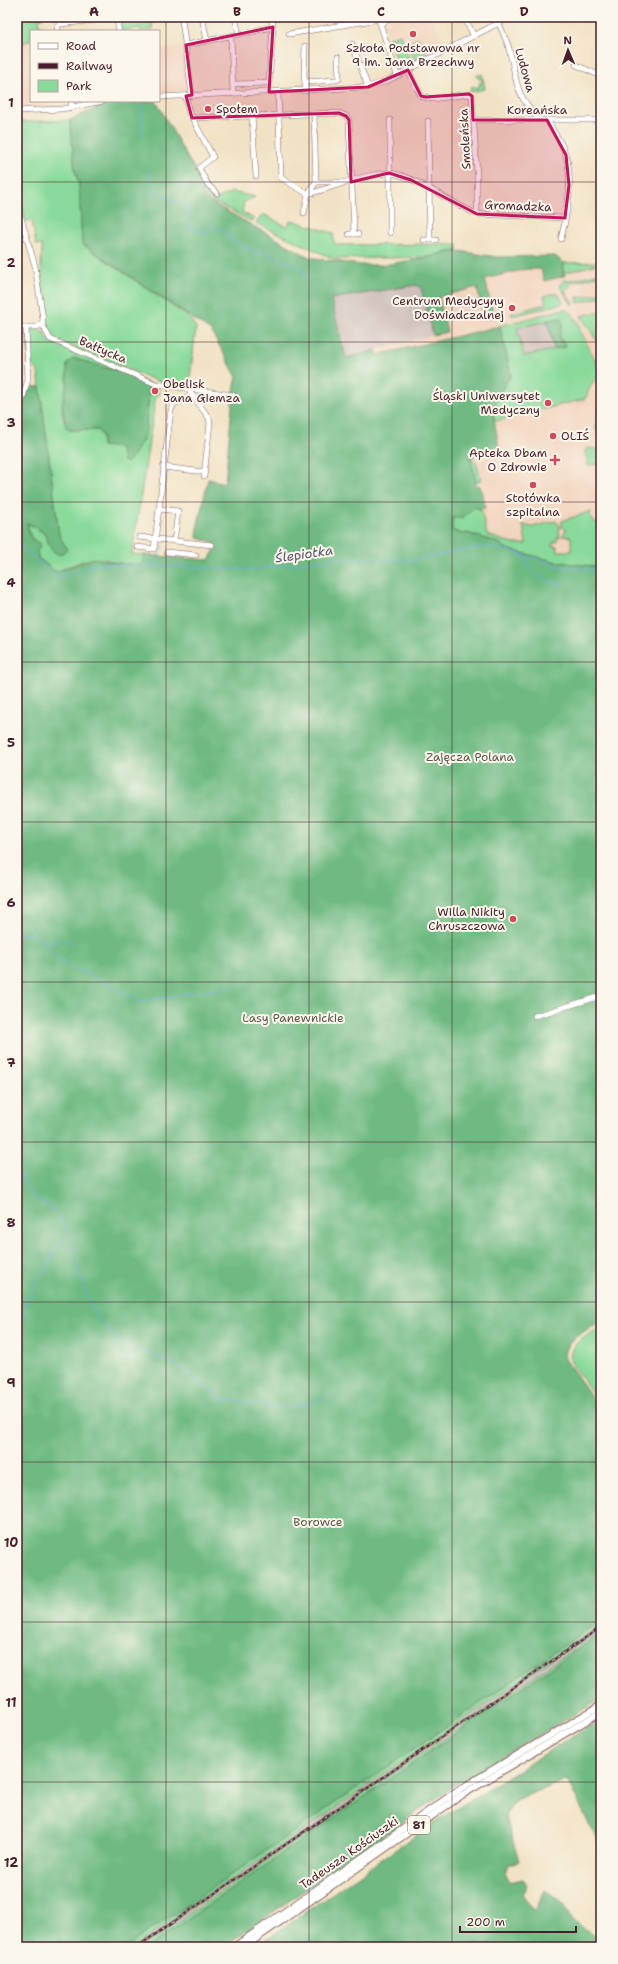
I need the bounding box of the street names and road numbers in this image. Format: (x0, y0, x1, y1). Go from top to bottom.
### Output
street label: Ludowa (511, 46, 539, 94)
street label: Koreańska (507, 102, 568, 118)
street label: Smoleńska (455, 108, 475, 170)
street label: Gromadzka (484, 197, 553, 215)
street label: Bałtycka (77, 333, 130, 367)
street label: Tadeusza Kościuszki (297, 1813, 401, 1893)
road number: 81 (408, 1816, 430, 1834)

